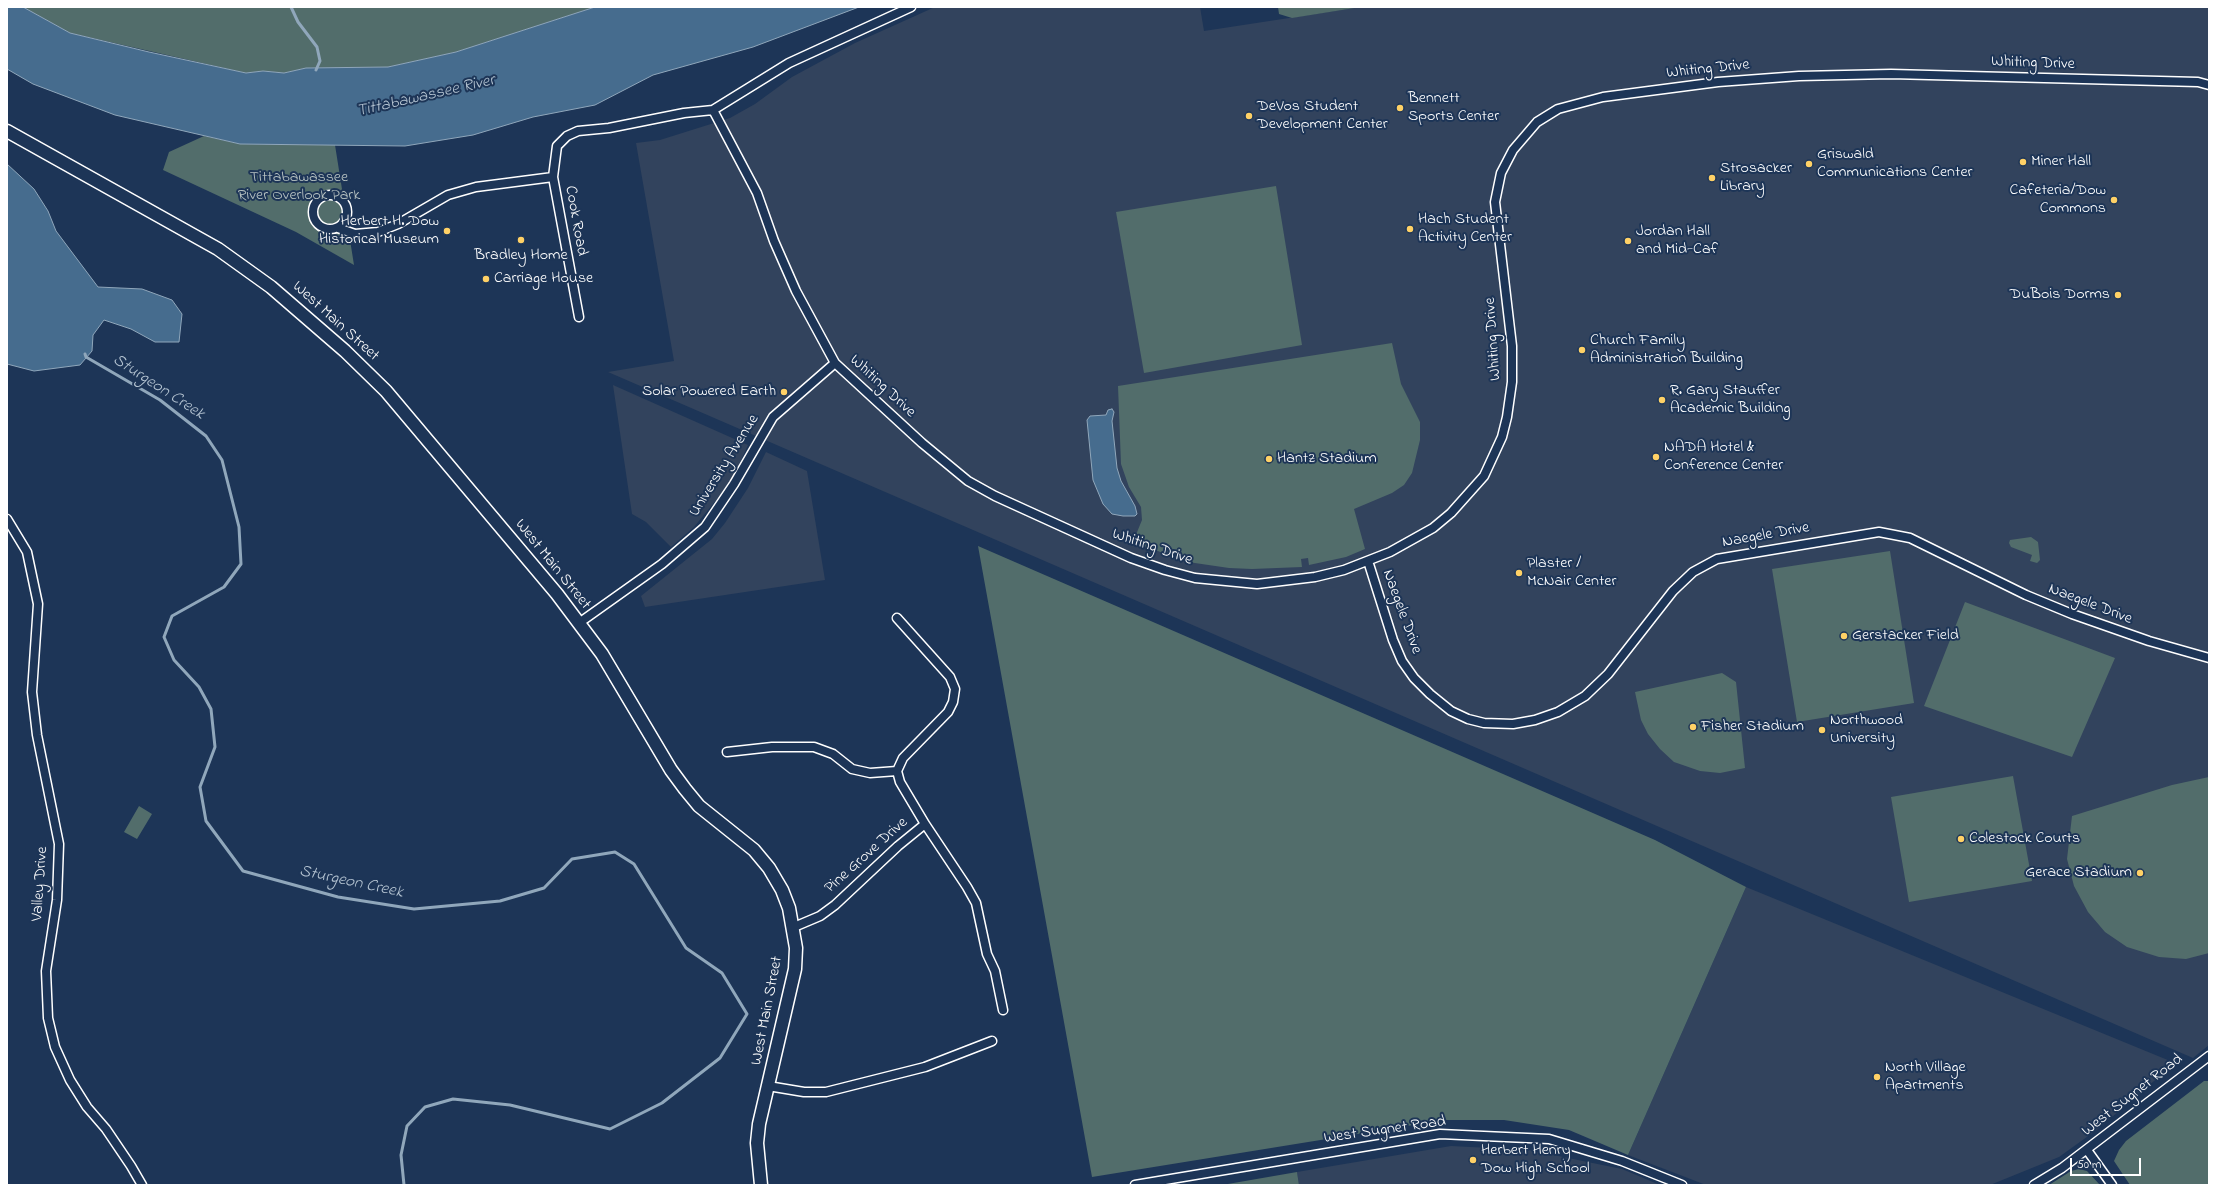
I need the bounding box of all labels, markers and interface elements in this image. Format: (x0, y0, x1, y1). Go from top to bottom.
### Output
street label: Whiting Drive (1991, 53, 2075, 75)
street label: Whiting Drive (1665, 56, 1751, 84)
water label: Tittabawassee River (355, 71, 497, 123)
place label: Bennett Sports Center (1408, 89, 1499, 127)
place label: DeVos Student Development Center (1257, 97, 1388, 135)
marker: Bennett Sports Center (1395, 103, 1405, 113)
marker: DeVos Student Development Center (1244, 111, 1254, 121)
place label: Griswald Communications Center (1817, 145, 1973, 183)
place label: Miner Hall (2031, 152, 2091, 172)
marker: Miner Hall (2018, 157, 2028, 167)
place label: Strosacker Library (1720, 159, 1792, 197)
marker: Griswald Communications Center (1804, 159, 1814, 169)
park label: Tittabawassee River Overlook Park (238, 168, 360, 206)
marker: Strosacker Library (1707, 173, 1717, 183)
place label: Cafeteria/Dow Commons (2009, 181, 2106, 219)
street label: Cook Road (559, 184, 591, 258)
marker: Cafeteria/Dow Commons (2109, 195, 2119, 205)
place label: Hach Student Activity Center (1418, 210, 1512, 248)
place label: Herbert H. Dow Historical Museum (319, 212, 439, 250)
place label: Jordan Hall and Mid-Caf (1636, 222, 1718, 260)
marker: Hach Student Activity Center (1405, 224, 1415, 234)
marker: Herbert H. Dow Historical Museum (442, 226, 452, 236)
marker: Bradley Home (516, 235, 526, 245)
marker: Jordan Hall and Mid-Caf (1623, 236, 1633, 246)
place label: Bradley Home (474, 246, 568, 266)
place label: Carriage House (494, 269, 593, 289)
marker: Carriage House (481, 274, 491, 284)
street label: West Main Street (288, 278, 382, 366)
place label: DuBois Dorms (2009, 285, 2110, 305)
marker: DuBois Dorms (2113, 290, 2123, 300)
street label: Whiting Drive (1482, 297, 1506, 381)
place label: Church Family Administration Building (1590, 331, 1743, 369)
marker: Church Family Administration Building (1577, 345, 1587, 355)
water label: Sturgeon Creek (108, 351, 208, 425)
street label: Whiting Drive (845, 351, 919, 423)
place label: R. Gary Stauffer Academic Building (1670, 381, 1791, 419)
place label: Solar Powered Earth (642, 382, 776, 402)
marker: Solar Powered Earth (779, 387, 789, 397)
marker: R. Gary Stauffer Academic Building (1657, 395, 1667, 405)
street label: University Avenue (686, 411, 764, 521)
place label: NADA Hotel & Conference Center (1664, 438, 1783, 476)
place label: Hantz Stadium (1277, 449, 1377, 469)
marker: NADA Hotel & Conference Center (1651, 452, 1661, 462)
marker: Hantz Stadium (1264, 454, 1274, 464)
street label: West Main Street (510, 516, 594, 614)
street label: Naegele Drive (1721, 519, 1811, 553)
street label: Whiting Drive (1109, 525, 1195, 571)
place label: Plaster / McNair Center (1527, 554, 1616, 592)
street label: Naegele Drive (1377, 567, 1425, 657)
marker: Plaster / McNair Center (1514, 568, 1524, 578)
street label: Naegele Drive (2045, 580, 2135, 630)
place label: Gerstacker Field (1852, 626, 1959, 646)
marker: Gerstacker Field (1839, 631, 1849, 641)
place label: Northwood University (1830, 711, 1903, 749)
place label: Fisher Stadium (1701, 717, 1804, 737)
marker: Fisher Stadium (1688, 722, 1698, 732)
marker: Northwood University (1817, 725, 1827, 735)
street label: Pine Grove Drive (822, 814, 912, 898)
place label: Colestock Courts (1969, 829, 2080, 849)
marker: Colestock Courts (1956, 834, 1966, 844)
street label: Valley Drive (29, 846, 53, 922)
water label: Sturgeon Creek (297, 862, 405, 904)
place label: Gerace Stadium (2025, 863, 2132, 883)
marker: Gerace Stadium (2135, 868, 2145, 878)
street label: West Main Street (748, 955, 788, 1067)
street label: West Sugnet Road (2079, 1051, 2187, 1141)
place label: North Village Apartments (1885, 1058, 1966, 1096)
marker: North Village Apartments (1872, 1072, 1882, 1082)
street label: West Sugnet Road (1323, 1113, 1447, 1149)
place label: Herbert Henry Dow High School (1481, 1141, 1590, 1179)
scale bar (2072, 1150, 2143, 1176)
marker: Herbert Henry Dow High School (1468, 1155, 1478, 1165)
text: 50 m (2077, 1156, 2101, 1174)

